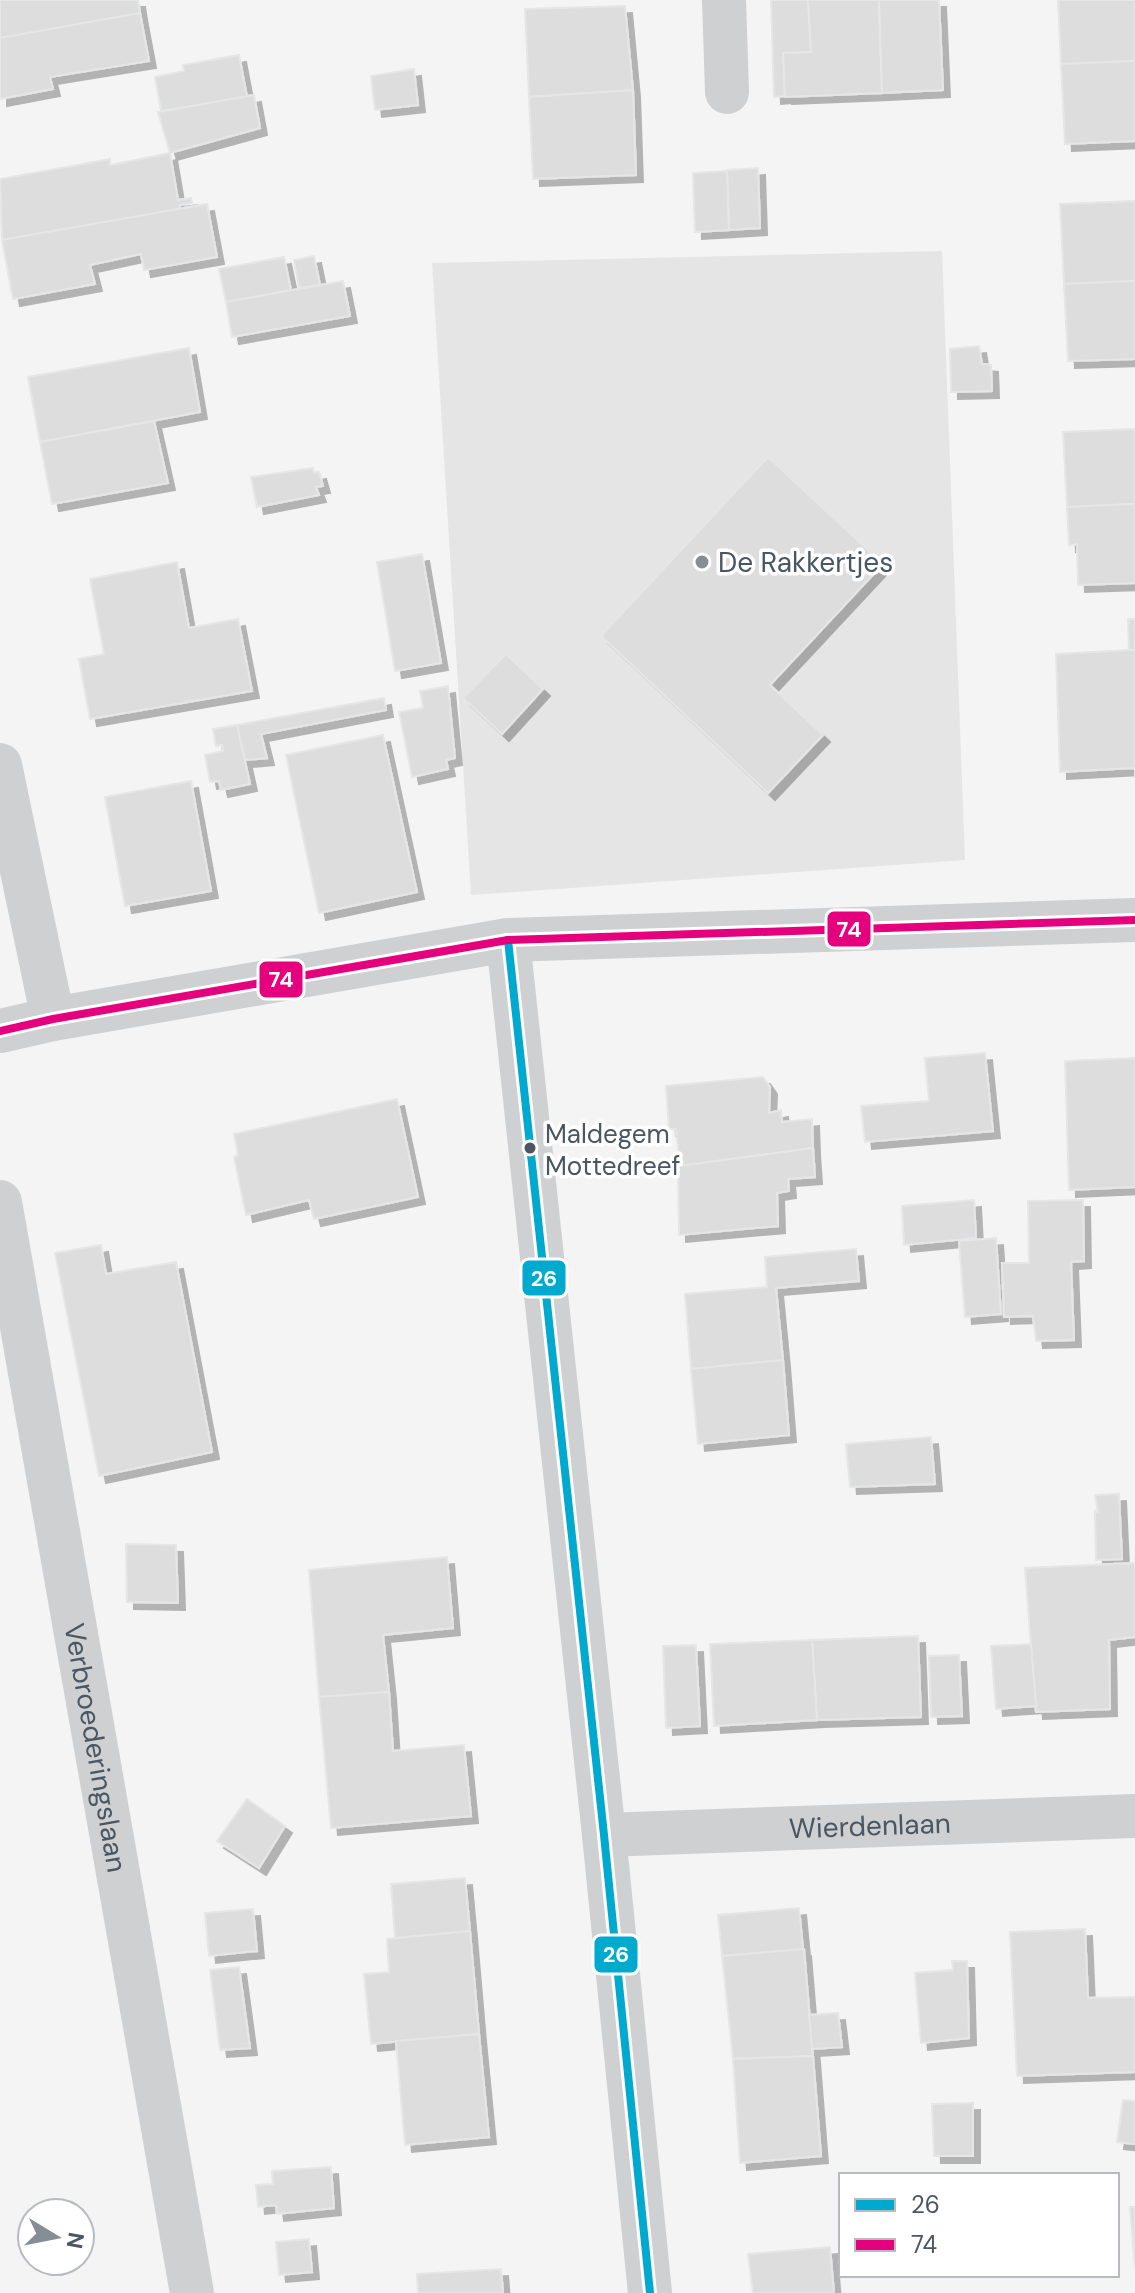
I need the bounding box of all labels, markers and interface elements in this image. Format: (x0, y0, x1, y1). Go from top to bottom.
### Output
place label: De Rakkertjes (718, 544, 893, 581)
marker: De Rakkertjes (693, 553, 711, 571)
line badge: 74 (826, 910, 872, 948)
text: 74 (837, 915, 861, 944)
line badge: 74 (258, 960, 304, 999)
text: 74 (269, 965, 293, 994)
place label: Maldegem Mottedreef (545, 1117, 681, 1183)
marker: Maldegem Mottedreef (522, 1140, 538, 1156)
line badge: 26 (521, 1259, 567, 1297)
text: 26 (531, 1264, 557, 1293)
street label: Verbroederingslaan (55, 1620, 136, 1875)
street label: Wierdenlaan (788, 1805, 951, 1847)
line badge: 26 (593, 1935, 639, 1974)
text: 26 (603, 1940, 629, 1969)
legend (839, 2173, 1119, 2277)
text: 26 (911, 2189, 940, 2220)
north arrow (16, 2197, 96, 2277)
text: 74 (911, 2229, 937, 2260)
text: N (60, 2230, 91, 2251)

